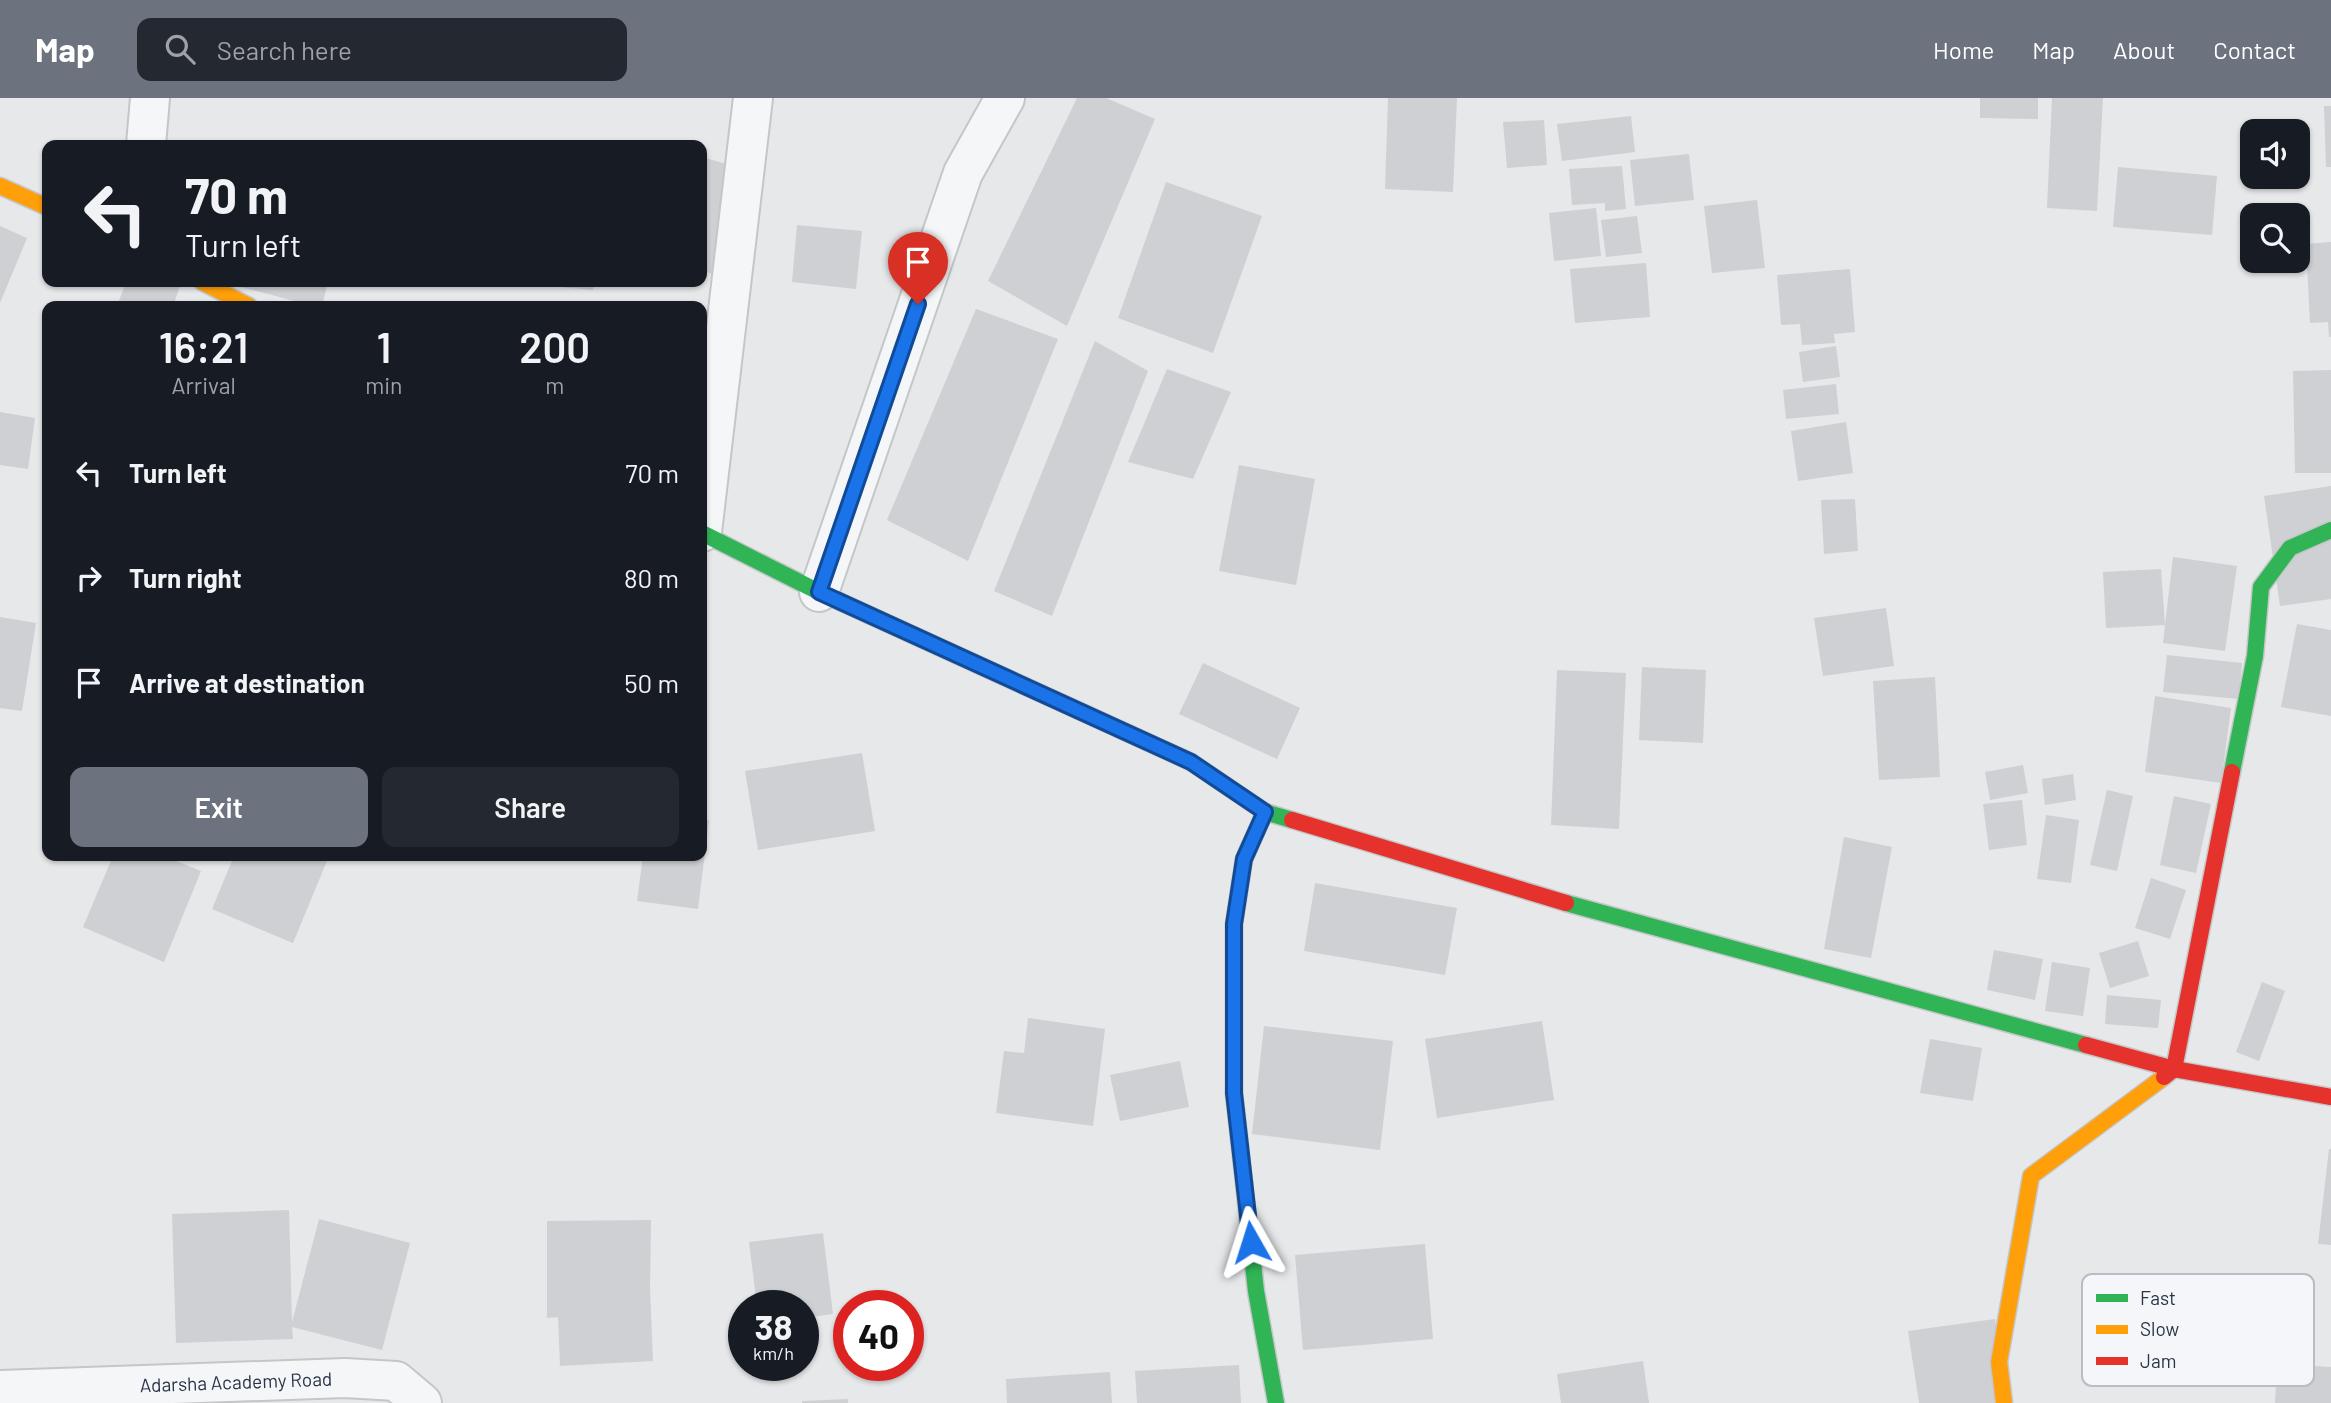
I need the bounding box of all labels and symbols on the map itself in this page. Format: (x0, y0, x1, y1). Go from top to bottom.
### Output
pin (888, 232, 948, 304)
position arrow (1214, 1205, 1288, 1279)
legend (2082, 1274, 2314, 1386)
text: Fast (2140, 1286, 2176, 1309)
speed limit sign: 40 (833, 1290, 924, 1381)
text: Slow (2140, 1317, 2179, 1340)
text: Jam (2140, 1349, 2176, 1372)
street label: Adarsha Academy Road (139, 1367, 333, 1396)

